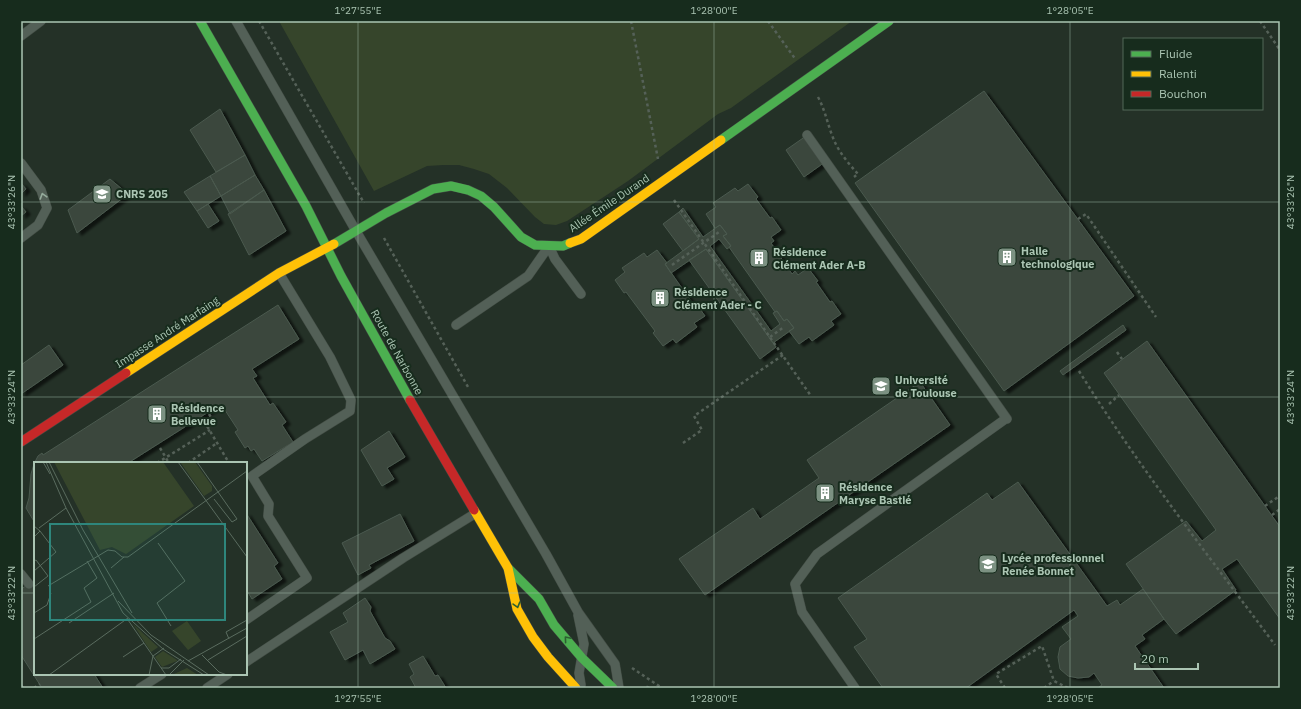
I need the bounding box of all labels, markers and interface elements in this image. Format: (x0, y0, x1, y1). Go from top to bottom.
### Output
text: 1°27'55"E (334, 4, 382, 17)
text: 1°28'00"E (690, 4, 738, 17)
text: 1°28'05"E (1046, 4, 1094, 17)
legend (1123, 38, 1263, 110)
text: Fluide (1159, 46, 1193, 61)
text: Ralenti (1159, 66, 1197, 81)
text: Bouchon (1159, 86, 1207, 101)
street label: Allée Émile Durand (566, 171, 652, 235)
text: 43°33'26"N (5, 175, 18, 229)
text: 43°33'26"N (1284, 175, 1297, 229)
school or university icon: CNRS 205 (91, 183, 113, 205)
place label: CNRS 205 (116, 187, 168, 201)
one-way arrow (39, 193, 48, 200)
place label: Halle technologique (1021, 244, 1095, 271)
place label: Résidence Clément Ader A-B (773, 245, 866, 272)
building icon: Halle technologique (996, 246, 1018, 268)
building icon: Résidence Clément Ader A-B (748, 247, 770, 269)
place label: Résidence Clément Ader - C (674, 285, 762, 312)
building icon: Résidence Clément Ader - C (649, 287, 671, 309)
street label: Impasse André Marfaing (112, 293, 222, 371)
street label: Route de Narbonne (368, 307, 426, 397)
text: 43°33'24"N (5, 370, 18, 424)
text: 43°33'24"N (1284, 370, 1297, 424)
place label: Université de Toulouse (895, 373, 957, 400)
school or university icon: Université de Toulouse (870, 375, 892, 397)
place label: Résidence Bellevue (171, 401, 224, 428)
building icon: Résidence Bellevue (146, 403, 168, 425)
inset map (34, 462, 247, 675)
place label: Résidence Maryse Bastié (839, 480, 911, 507)
building icon: Résidence Maryse Bastié (814, 482, 836, 504)
place label: Lycée professionnel Renée Bonnet (1002, 551, 1105, 578)
school or university icon: Lycée professionnel Renée Bonnet (977, 553, 999, 575)
text: 43°33'22"N (5, 566, 18, 620)
text: 43°33'22"N (1284, 566, 1297, 620)
one-way arrow (512, 602, 521, 609)
one-way arrow (564, 637, 571, 644)
scale bar (1135, 645, 1198, 671)
text: 20 m (1141, 651, 1169, 666)
text: 1°27'55"E (334, 692, 382, 705)
text: 1°28'00"E (690, 692, 738, 705)
text: 1°28'05"E (1046, 692, 1094, 705)

